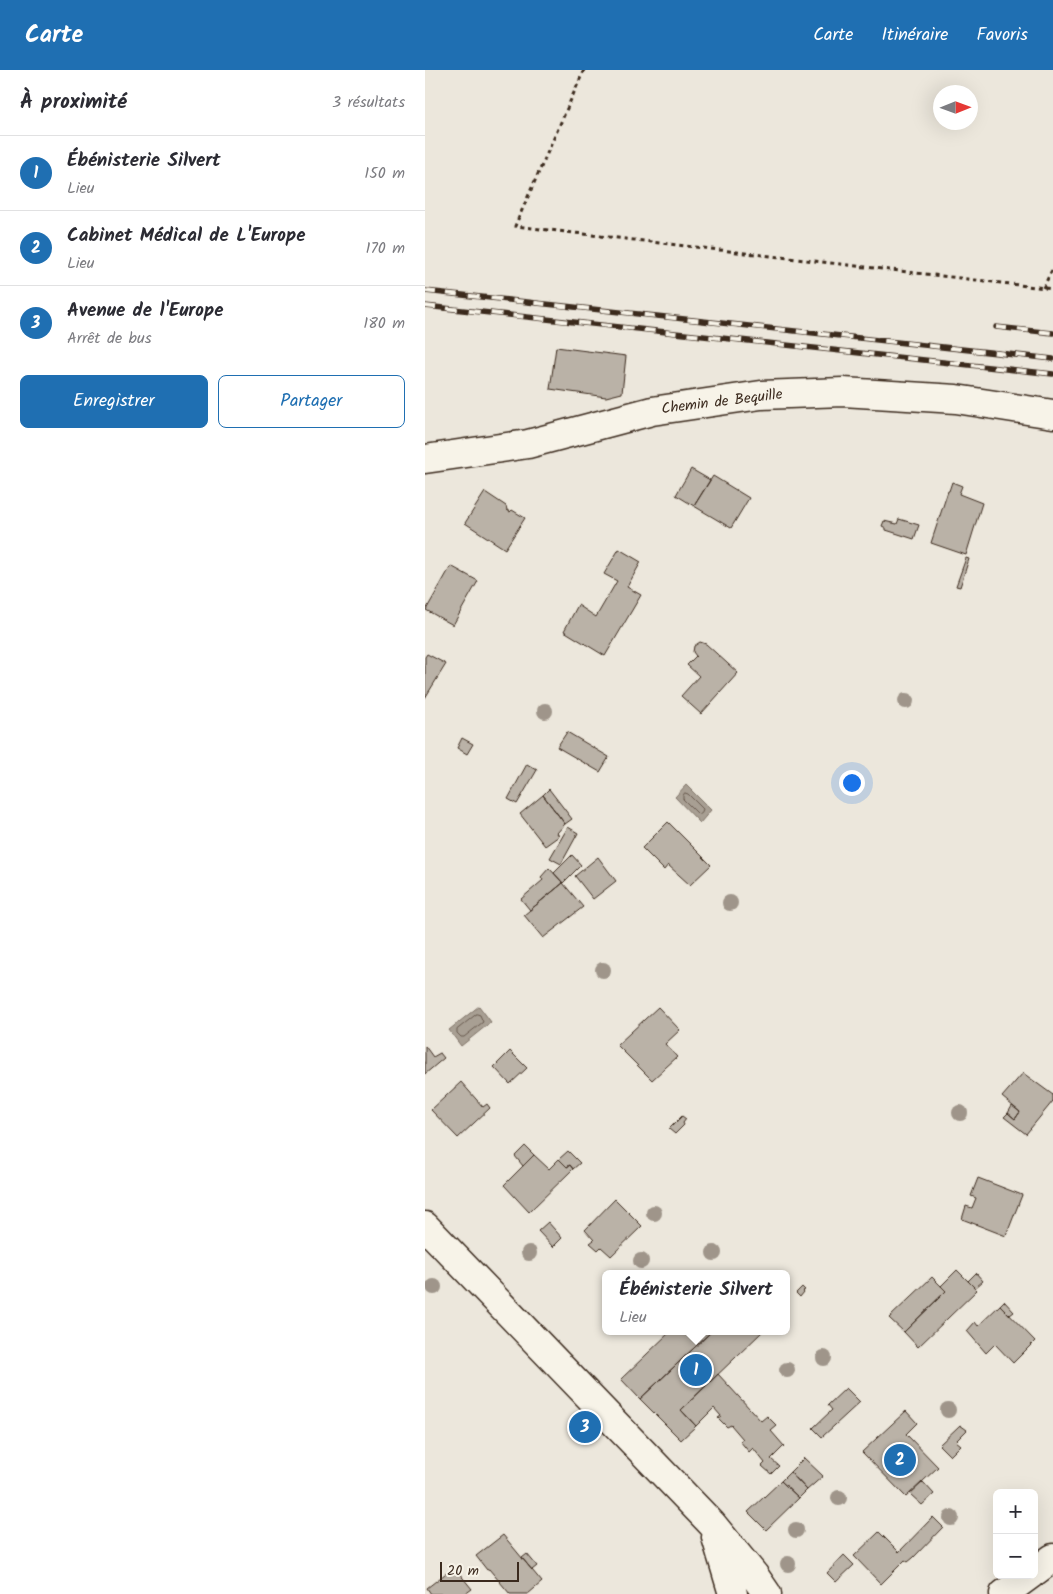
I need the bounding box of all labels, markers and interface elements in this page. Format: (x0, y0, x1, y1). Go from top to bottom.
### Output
text: Carte (25, 16, 83, 55)
text: Carte (813, 21, 853, 50)
text: Itinéraire (881, 21, 948, 50)
text: Favoris (976, 21, 1028, 50)
north arrow (933, 85, 978, 130)
text: À proximité (20, 86, 127, 119)
text: 3 résultats (332, 90, 405, 115)
text: Ébénisterie Silvert (67, 146, 221, 176)
text: 1 (34, 161, 38, 186)
text: 150 m (364, 161, 405, 186)
text: Lieu (67, 176, 94, 201)
text: Cabinet Médical de L'Europe (67, 221, 305, 251)
text: 2 (31, 236, 41, 261)
text: 170 m (365, 236, 405, 261)
text: Lieu (67, 251, 94, 276)
text: Avenue de l'Europe (67, 296, 223, 326)
text: 3 (32, 311, 40, 336)
text: 180 m (363, 311, 405, 336)
text: Arrêt de bus (67, 326, 151, 351)
button: Enregistrer (20, 375, 208, 428)
button: Partager (218, 375, 405, 428)
street label: Chemin de Bequille (660, 383, 784, 421)
your location (839, 770, 865, 796)
popup (602, 1270, 790, 1335)
text: Ébénisterie Silvert (619, 1275, 773, 1305)
text: Lieu (619, 1305, 647, 1330)
pin: 1 (680, 1351, 712, 1389)
pin: 3 (569, 1408, 601, 1446)
pin: 2 (884, 1441, 916, 1479)
map controls (993, 1489, 1038, 1579)
button: + (993, 1489, 1038, 1534)
button: − (993, 1534, 1038, 1579)
scale bar (440, 1559, 519, 1582)
text: 20 m (447, 1560, 479, 1582)

